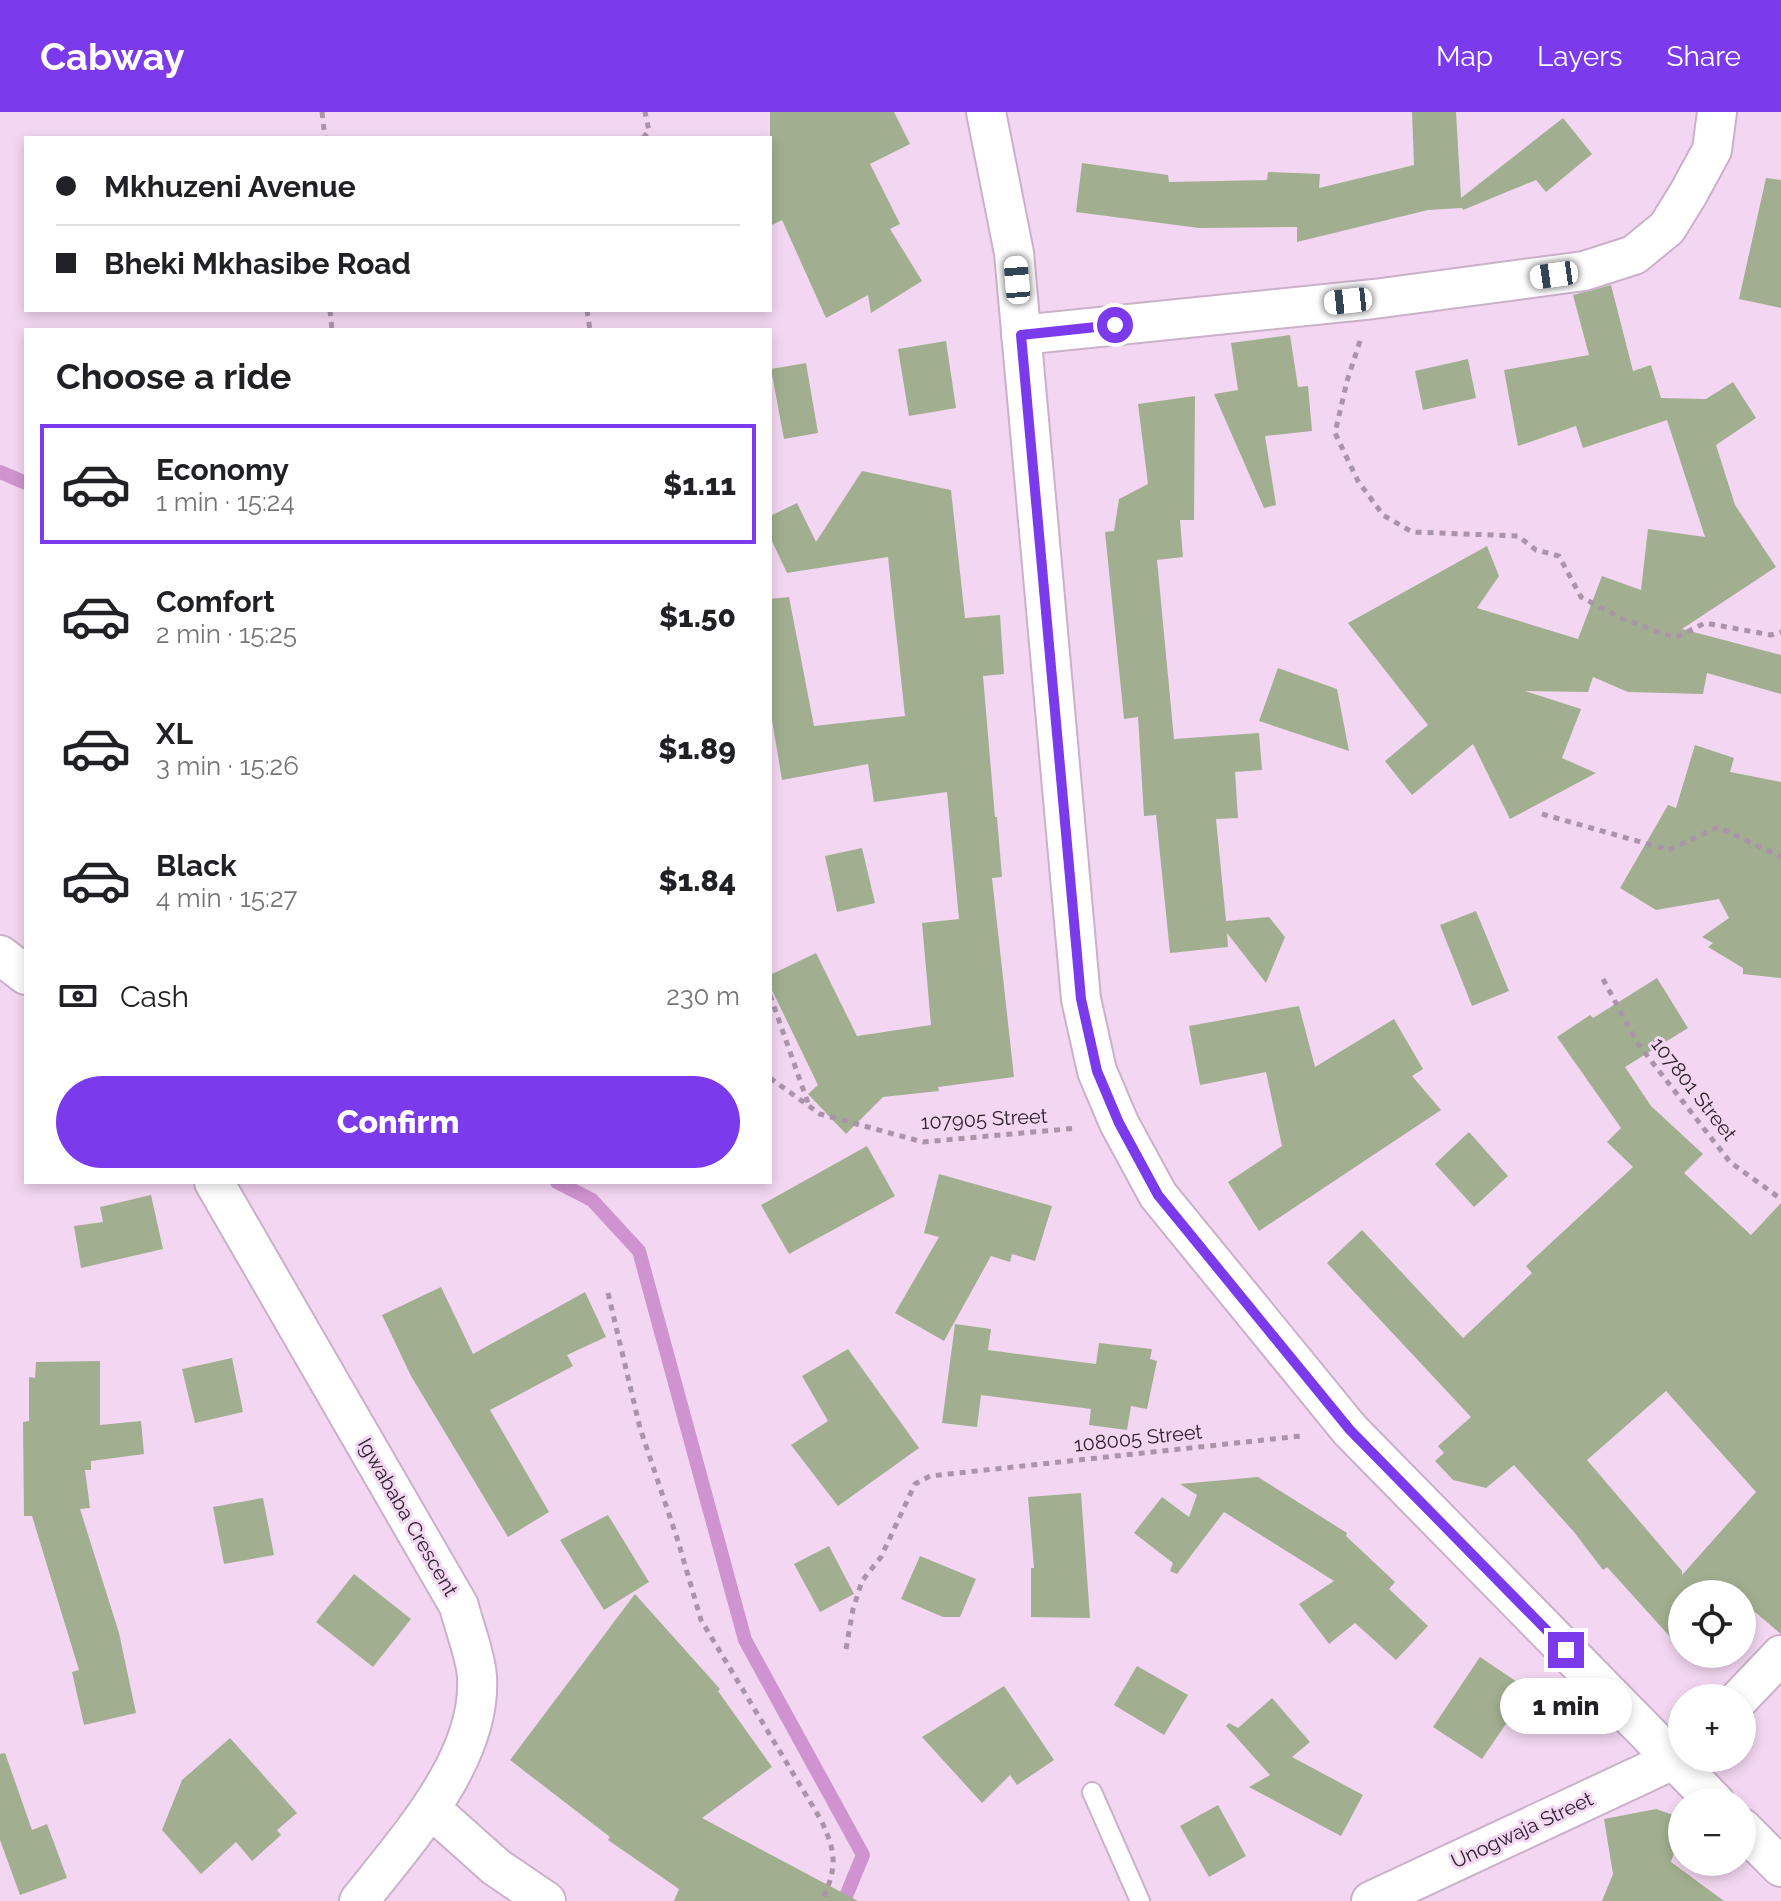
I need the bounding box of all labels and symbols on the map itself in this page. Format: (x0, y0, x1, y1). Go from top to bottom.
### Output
car (1003, 255, 1031, 305)
car (1529, 260, 1579, 290)
car (1323, 287, 1373, 315)
route start (1097, 307, 1133, 343)
street label: 107801 Street (1646, 1033, 1742, 1146)
street label: 107905 Street (920, 1104, 1048, 1134)
street label: 108005 Street (1073, 1419, 1203, 1457)
street label: Igwababa Crescent (353, 1434, 463, 1600)
route end (1548, 1632, 1584, 1668)
callout: 1 min (1500, 1678, 1632, 1734)
street label: Unogwaja Street (1447, 1787, 1597, 1873)

